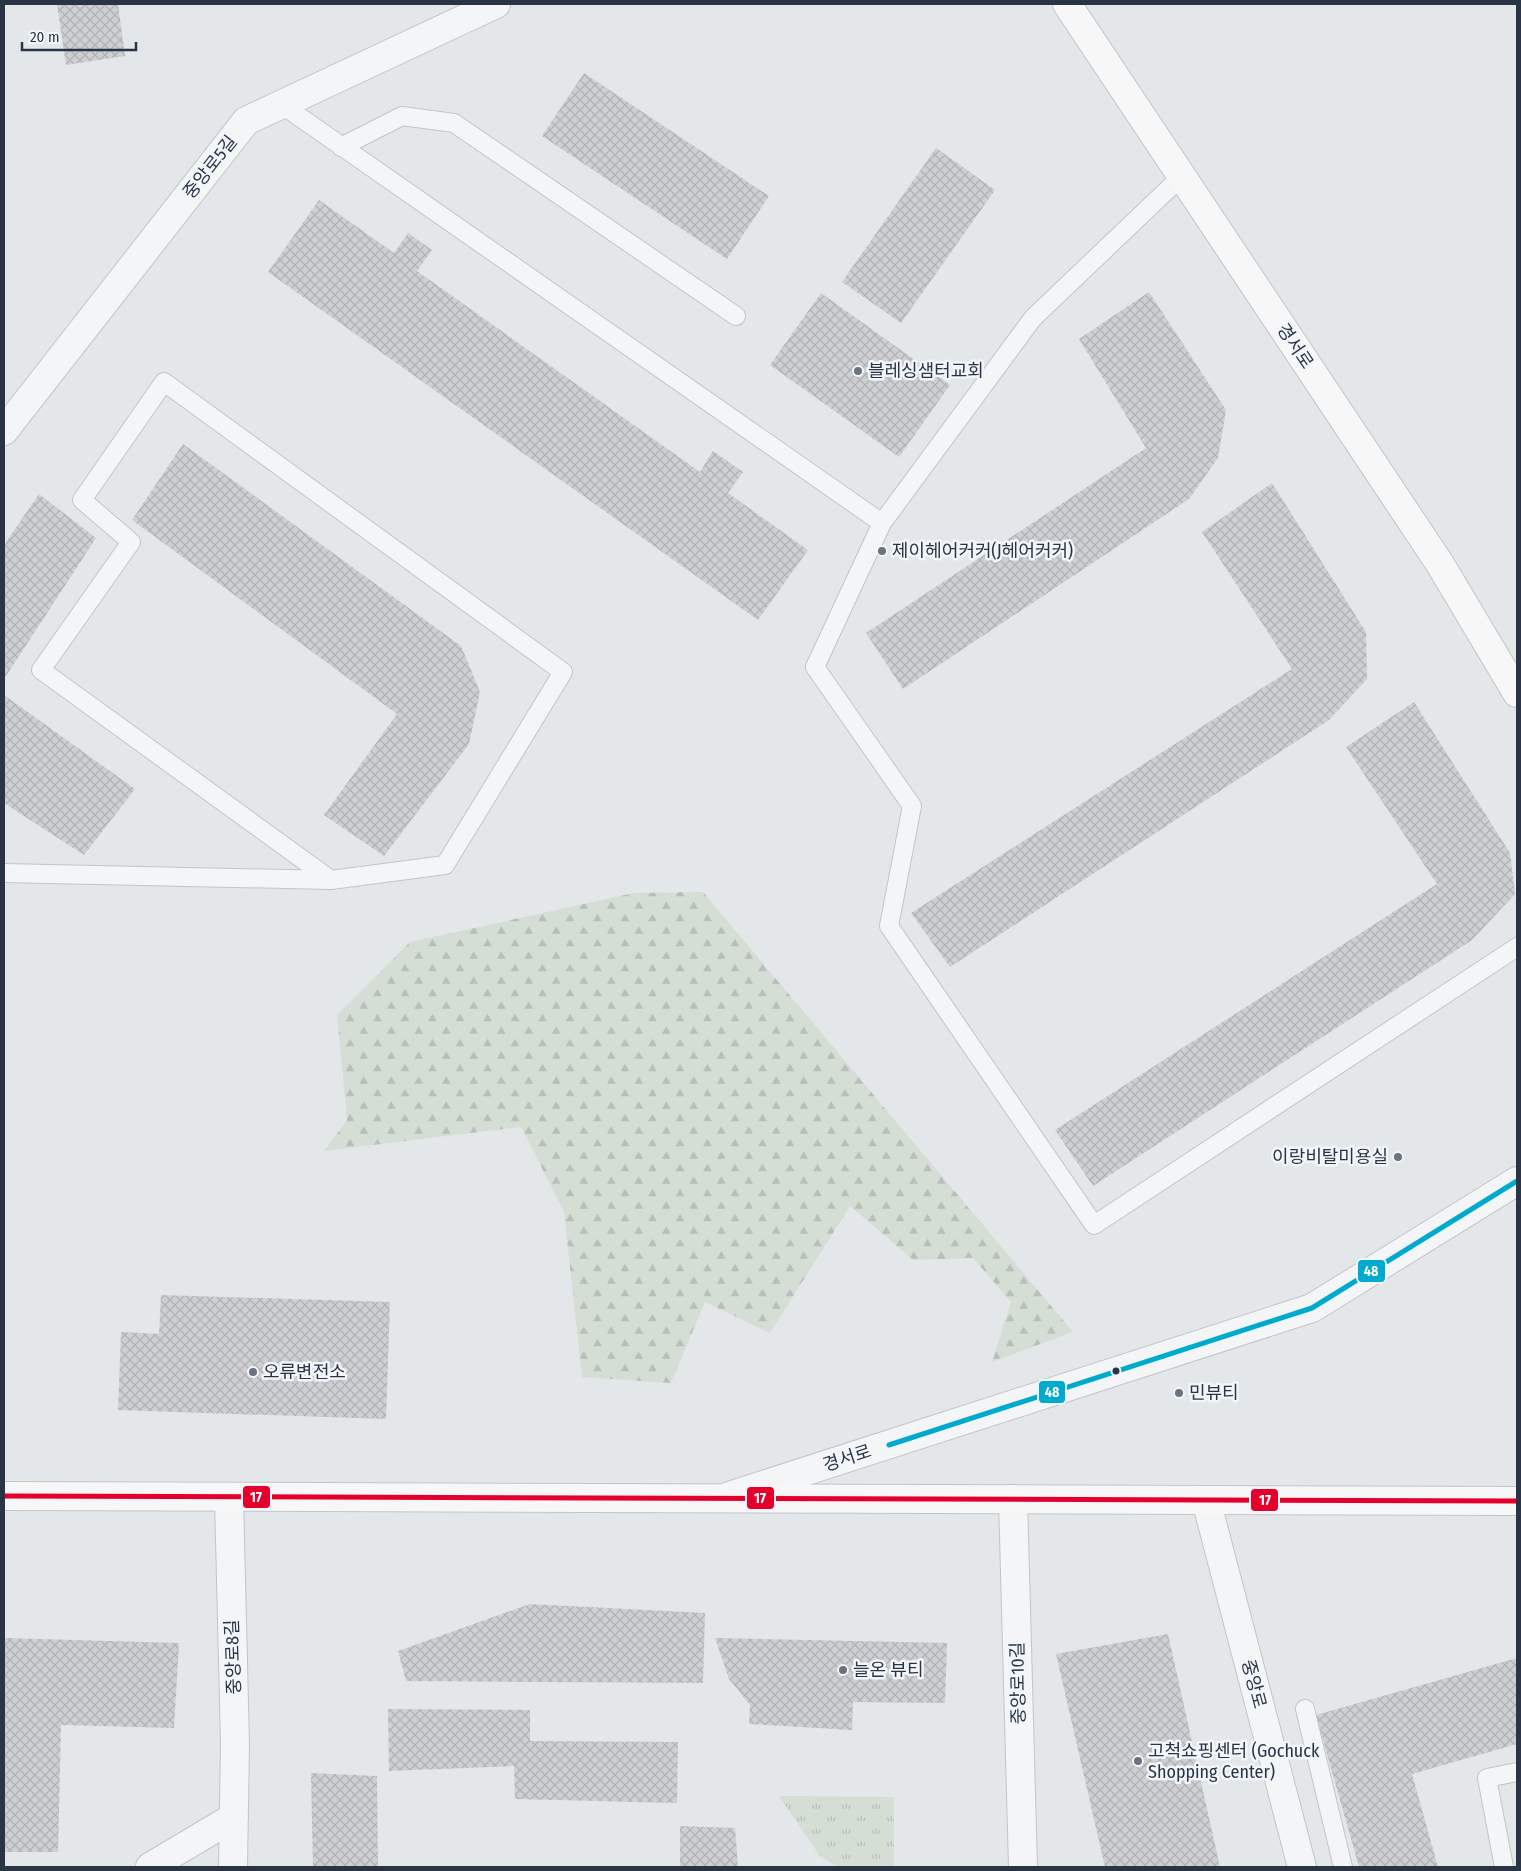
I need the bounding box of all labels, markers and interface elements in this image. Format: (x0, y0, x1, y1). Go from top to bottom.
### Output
scale bar (22, 20, 136, 52)
text: 20 m (30, 28, 60, 46)
street label: 중앙로5길 (178, 131, 242, 203)
street label: 경서로 (1272, 319, 1318, 373)
place label: 블레싱샘터교회 (868, 360, 984, 382)
marker: 블레싱샘터교회 (852, 365, 864, 377)
place label: 제이헤어커커(J헤어커커) (892, 540, 1073, 562)
marker: 제이헤어커커(J헤어커커) (876, 545, 888, 557)
place label: 이랑비탈미용실 (1272, 1146, 1388, 1168)
marker: 이랑비탈미용실 (1392, 1151, 1404, 1163)
line badge: 48 (1357, 1259, 1386, 1283)
text: 48 (1364, 1263, 1379, 1280)
place label: 오류변전소 (263, 1361, 346, 1383)
marker: 오류변전소 (247, 1366, 259, 1378)
unlabelled marker (1111, 1366, 1121, 1376)
line badge: 48 (1038, 1380, 1066, 1404)
place label: 민뷰티 (1189, 1382, 1239, 1404)
text: 48 (1045, 1384, 1060, 1401)
marker: 민뷰티 (1173, 1387, 1185, 1399)
street label: 경서로 (820, 1440, 874, 1476)
line badge: 17 (242, 1485, 271, 1509)
line badge: 17 (746, 1486, 775, 1510)
line badge: 17 (1250, 1488, 1279, 1512)
text: 17 (250, 1489, 262, 1506)
text: 17 (754, 1490, 766, 1507)
text: 17 (1259, 1492, 1271, 1509)
street label: 중앙로8길 (221, 1619, 245, 1695)
street label: 중앙로10길 (1006, 1641, 1030, 1725)
street label: 중앙로 (1237, 1657, 1271, 1711)
place label: 늘온 뷰티 (853, 1659, 923, 1681)
marker: 늘온 뷰티 (837, 1664, 849, 1676)
place label: 고척쇼핑센터 (Gochuck Shopping Center) (1148, 1740, 1320, 1783)
marker: 고척쇼핑센터 (Gochuck Shopping Center) (1132, 1755, 1144, 1767)

